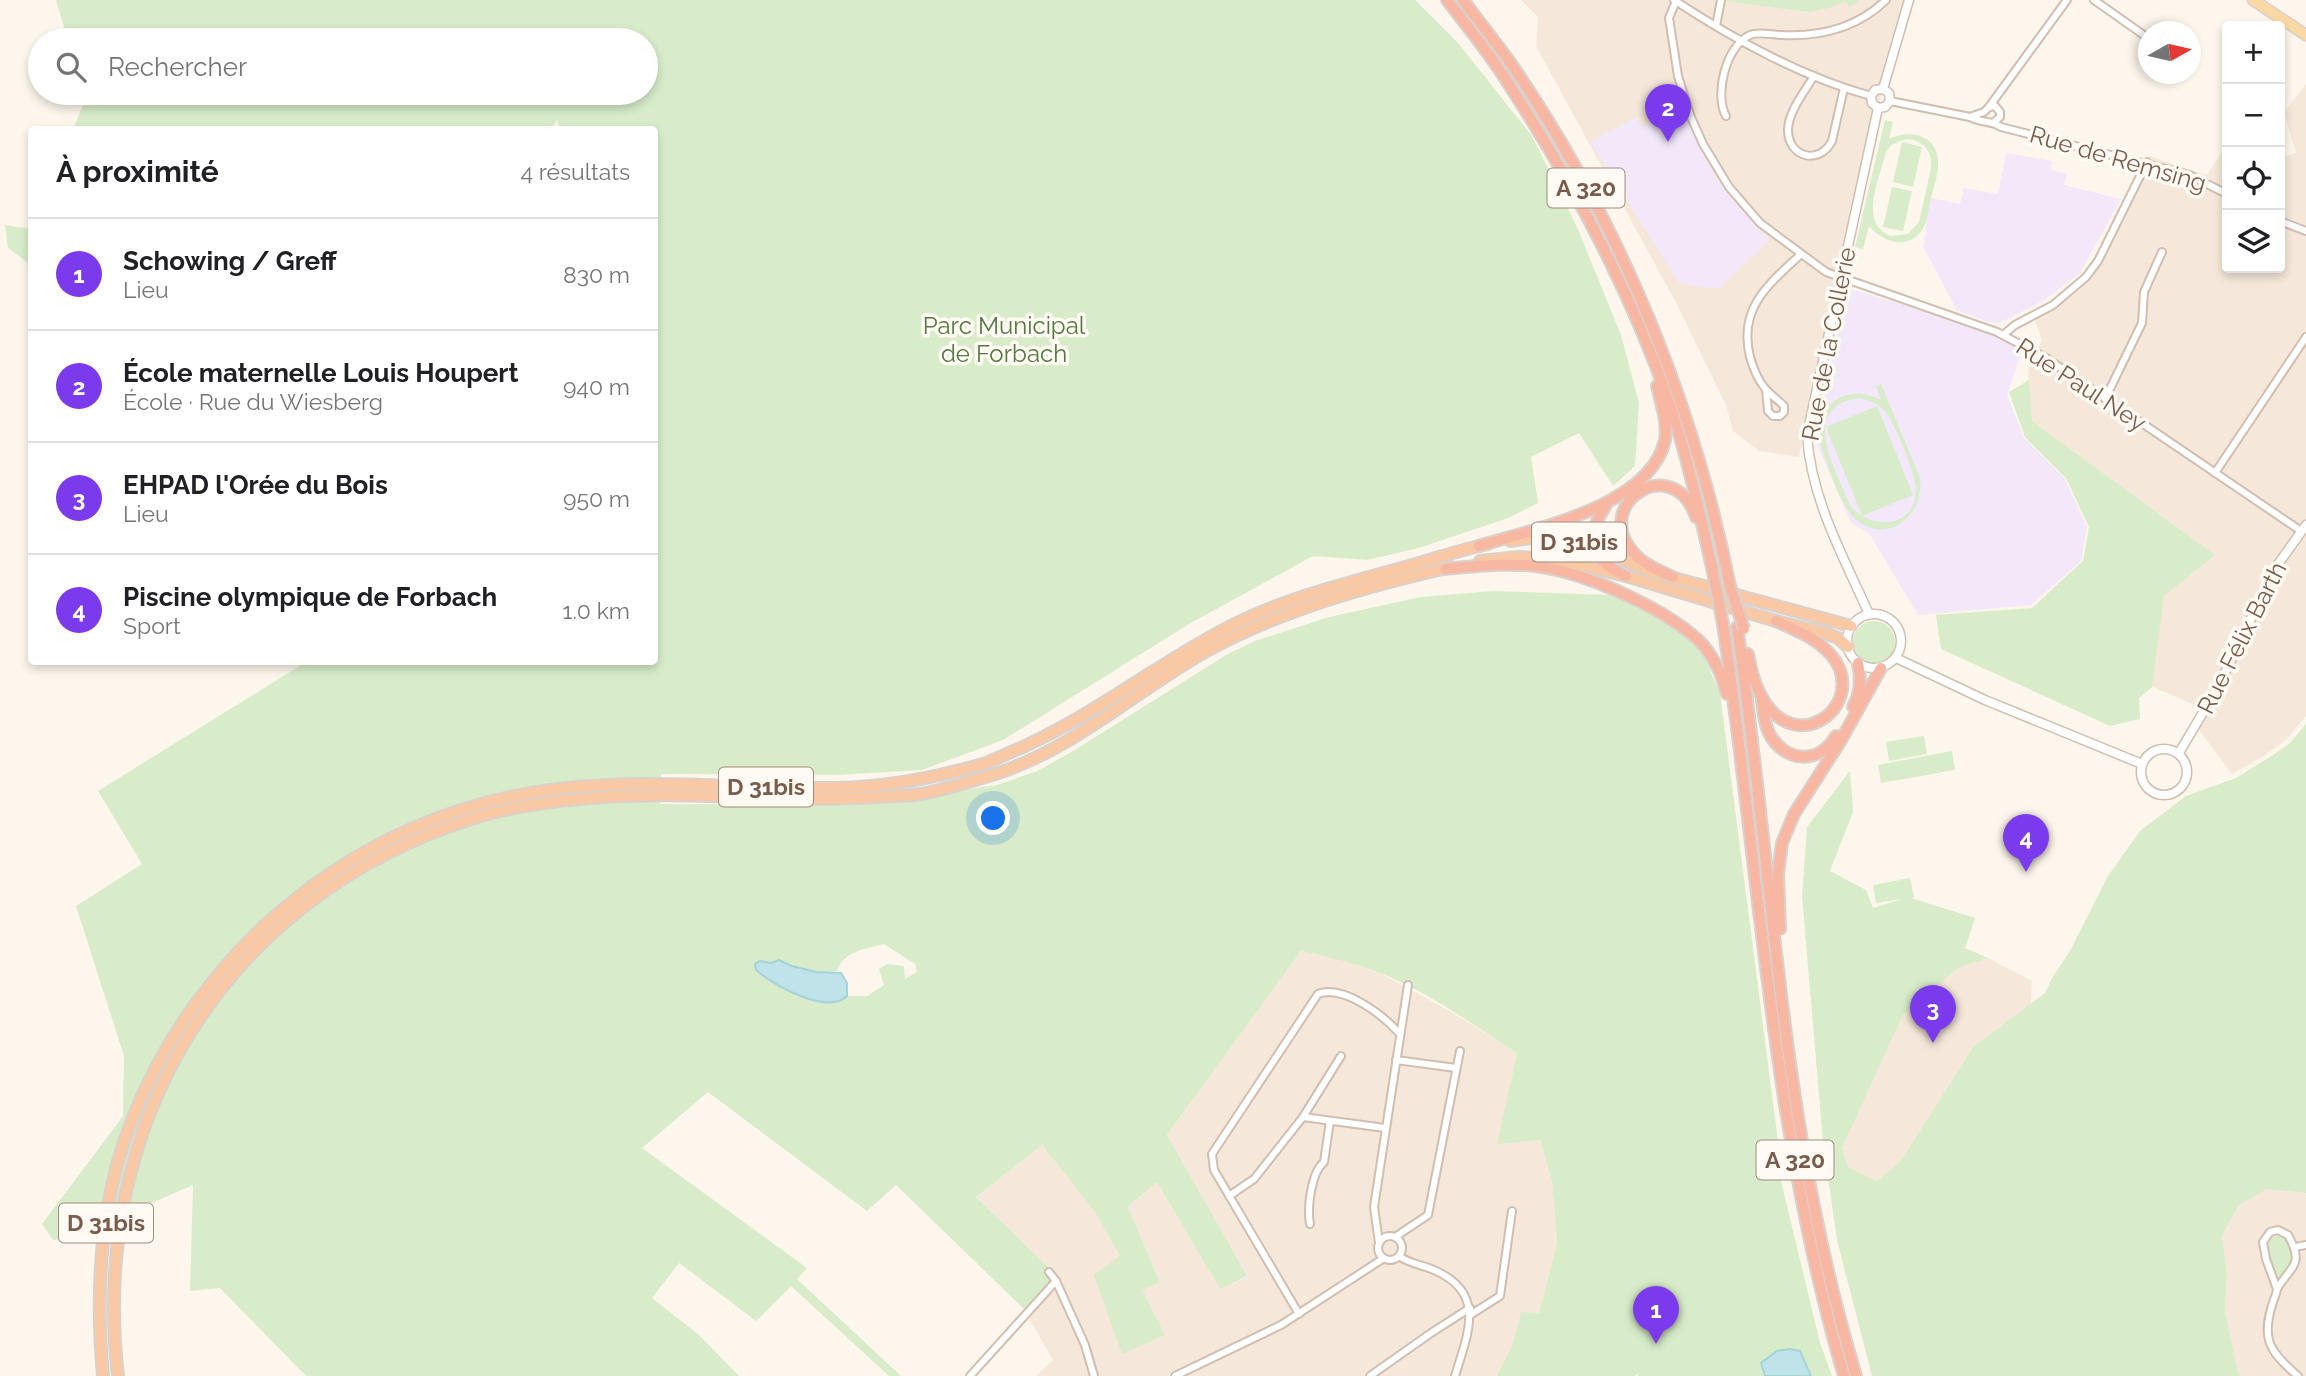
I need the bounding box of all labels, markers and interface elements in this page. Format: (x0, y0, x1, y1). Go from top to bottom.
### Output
north arrow (2138, 21, 2201, 84)
map controls (2222, 21, 2285, 273)
button: + (2222, 21, 2285, 84)
search box (28, 28, 658, 105)
icon: search (52, 48, 90, 86)
text: Rechercher (108, 52, 247, 82)
pin: 2 (1645, 84, 1691, 142)
button: − (2222, 84, 2285, 147)
street label: Rue de Remsing (2027, 119, 2210, 198)
button: locate (2222, 147, 2285, 210)
text: À proximité (56, 154, 219, 189)
text: 4 résultats (520, 158, 630, 185)
road number: A 320 (1548, 168, 1624, 208)
button: layers (2222, 210, 2285, 273)
street label: Rue de la Collerie (1796, 245, 1861, 443)
text: Schowing / Greff (123, 246, 337, 276)
text: 1 (73, 261, 85, 288)
text: 830 m (563, 261, 630, 288)
text: Lieu (123, 276, 169, 303)
park label: Parc Municipal de Forbach (923, 311, 1086, 368)
street label: Rue Paul Ney (2011, 332, 2152, 437)
text: École maternelle Louis Houpert (123, 358, 518, 388)
text: 2 (73, 373, 85, 400)
text: 940 m (563, 373, 630, 400)
text: École · Rue du Wiesberg (123, 388, 383, 415)
text: EHPAD l'Orée du Bois (123, 470, 388, 500)
text: 3 (73, 485, 85, 512)
text: 950 m (563, 485, 630, 512)
text: Lieu (123, 500, 169, 527)
road number: D 31bis (1532, 522, 1626, 562)
street label: Rue Félix Barth (2191, 557, 2292, 719)
text: Piscine olympique de Forbach (123, 582, 497, 612)
text: 4 (72, 597, 86, 624)
text: 1.0 km (563, 597, 630, 624)
text: Sport (123, 612, 181, 639)
road number: D 31bis (719, 768, 813, 806)
your location (976, 801, 1010, 835)
pin: 4 (2003, 814, 2049, 872)
pin: 3 (1910, 985, 1956, 1043)
road number: A 320 (1756, 1140, 1834, 1180)
road number: D 31bis (59, 1204, 153, 1242)
pin: 1 (1633, 1286, 1679, 1344)

